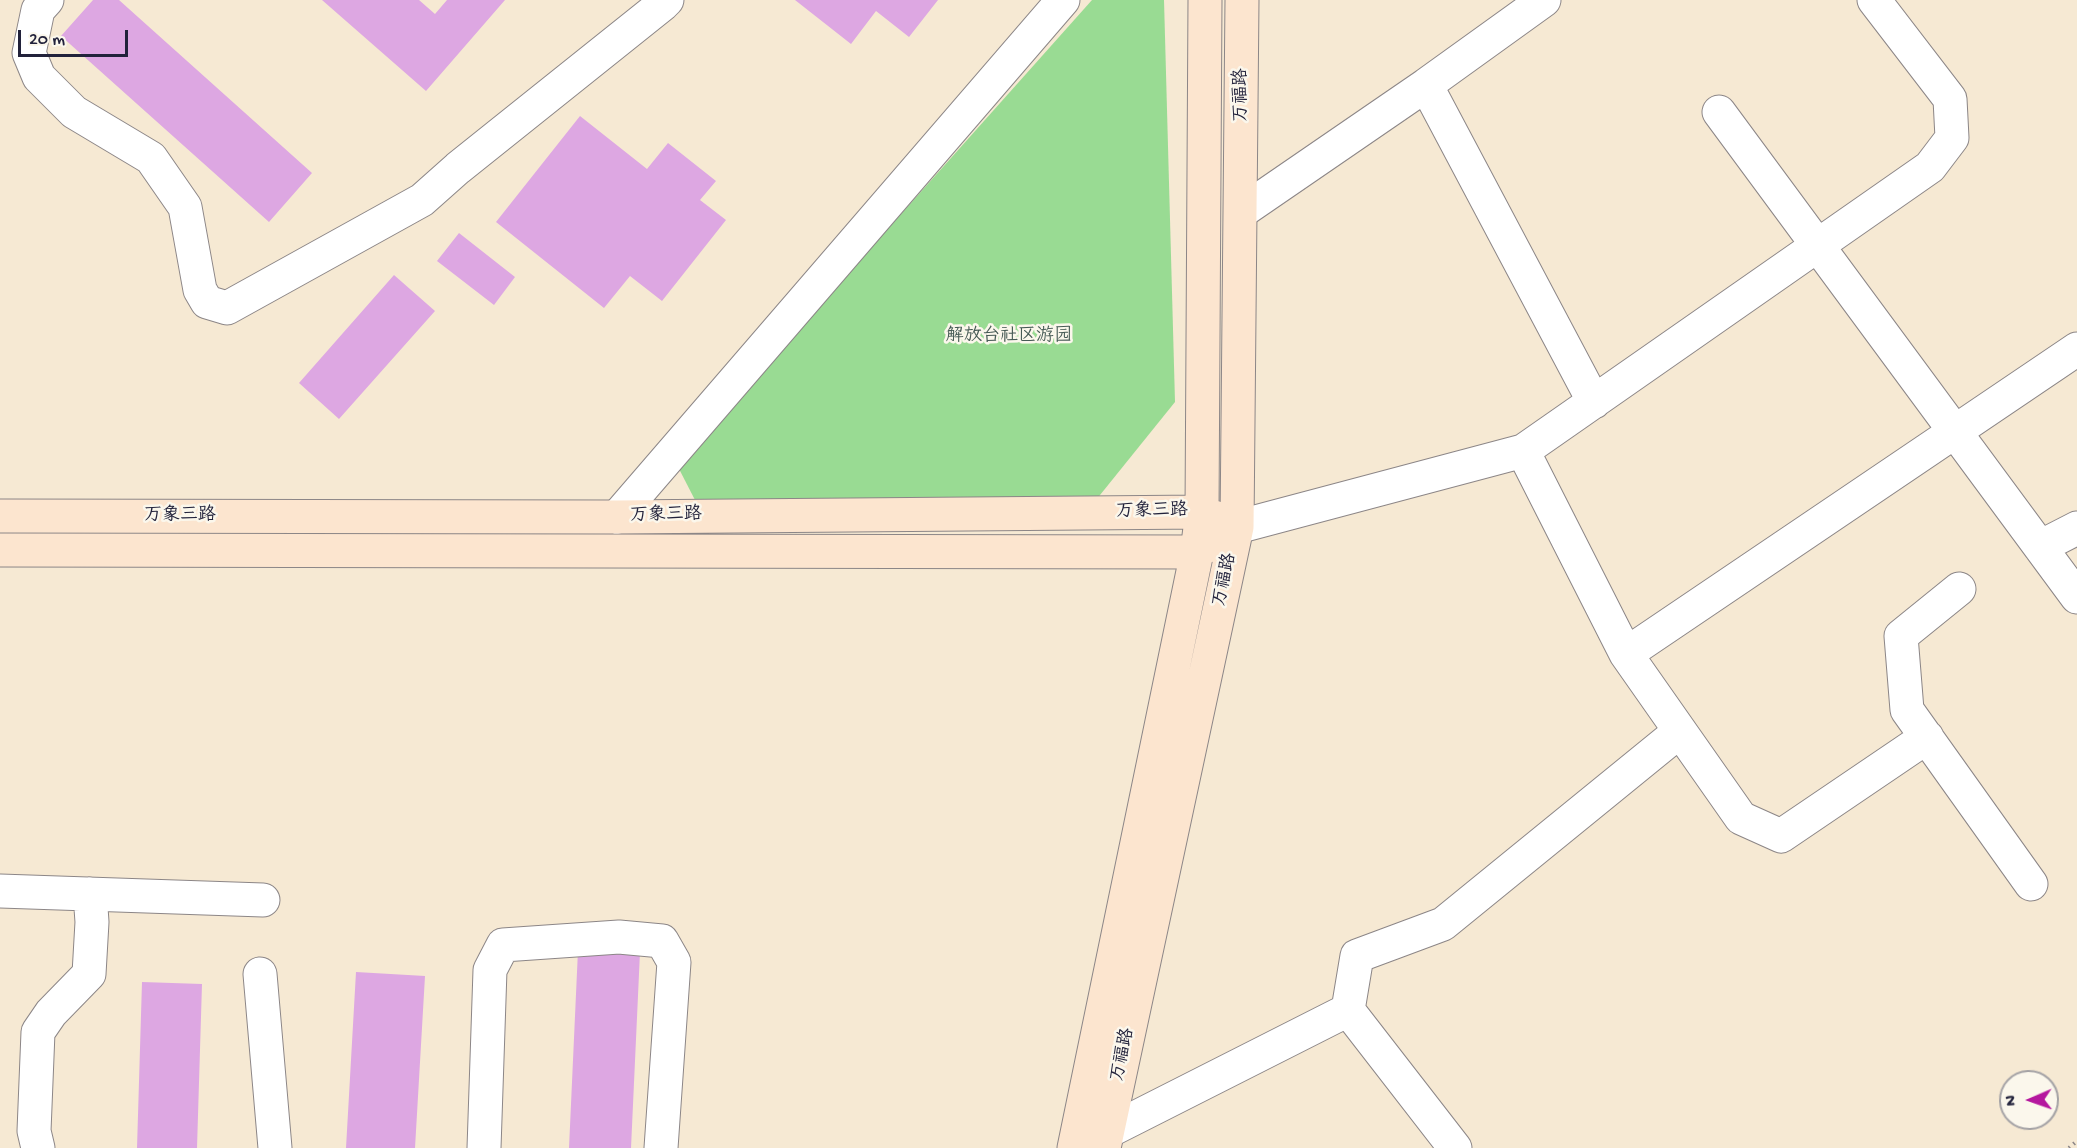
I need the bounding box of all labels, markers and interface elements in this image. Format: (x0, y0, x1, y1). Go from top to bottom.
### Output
scale bar (21, 18, 130, 56)
text: 20 m (29, 30, 65, 51)
street label: 万福路 (1231, 68, 1253, 122)
park label: 解放台社区游园 (946, 326, 1072, 348)
street label: 万象三路 (1116, 501, 1188, 523)
street label: 万象三路 (144, 505, 216, 527)
street label: 万象三路 (630, 505, 702, 527)
street label: 万福路 (1210, 551, 1242, 609)
street label: 万福路 (1108, 1026, 1140, 1084)
north arrow (1999, 1070, 2059, 1130)
text: N (2003, 1095, 2022, 1106)

